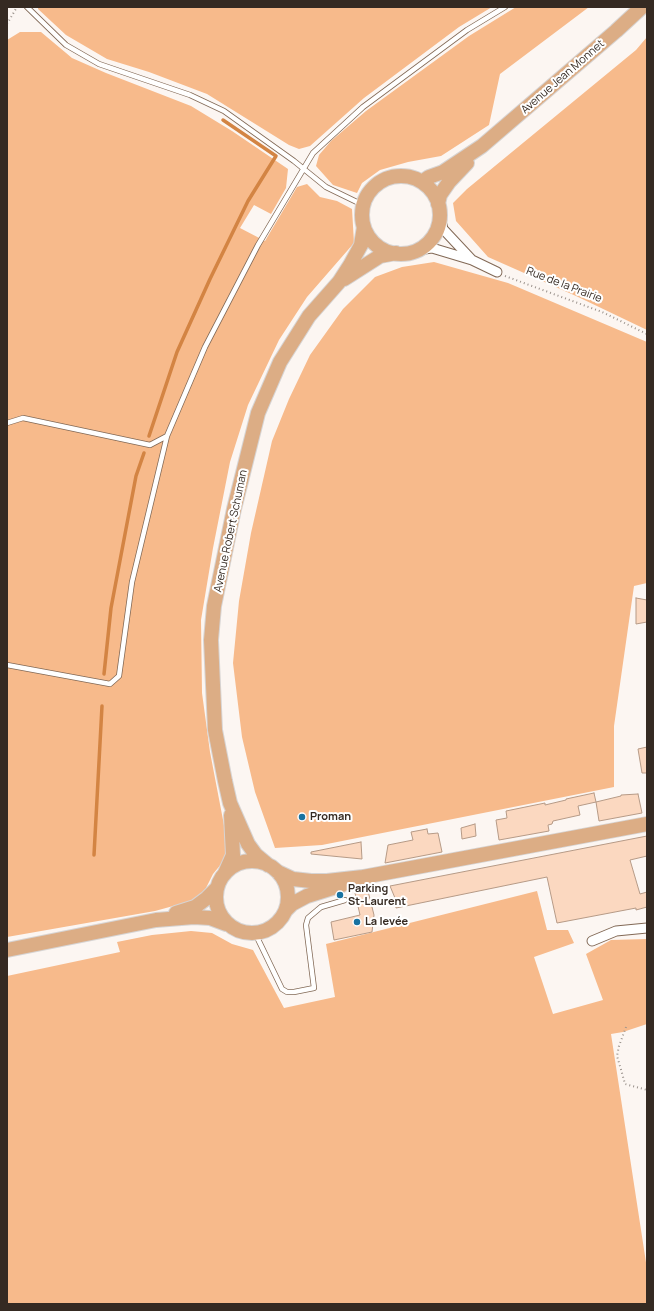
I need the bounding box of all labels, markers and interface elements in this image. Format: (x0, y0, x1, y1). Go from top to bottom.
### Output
street label: Avenue Jean Monnet (519, 37, 607, 117)
street label: Rue de la Prairie (524, 264, 604, 306)
street label: Avenue Robert Schuman (212, 469, 250, 593)
place label: Proman (310, 810, 351, 824)
marker: Proman (297, 812, 307, 822)
place label: Parking St-Laurent (348, 882, 406, 908)
marker: Parking St-Laurent (335, 890, 345, 900)
place label: La levée (365, 915, 408, 929)
marker: La levée (352, 917, 362, 927)

